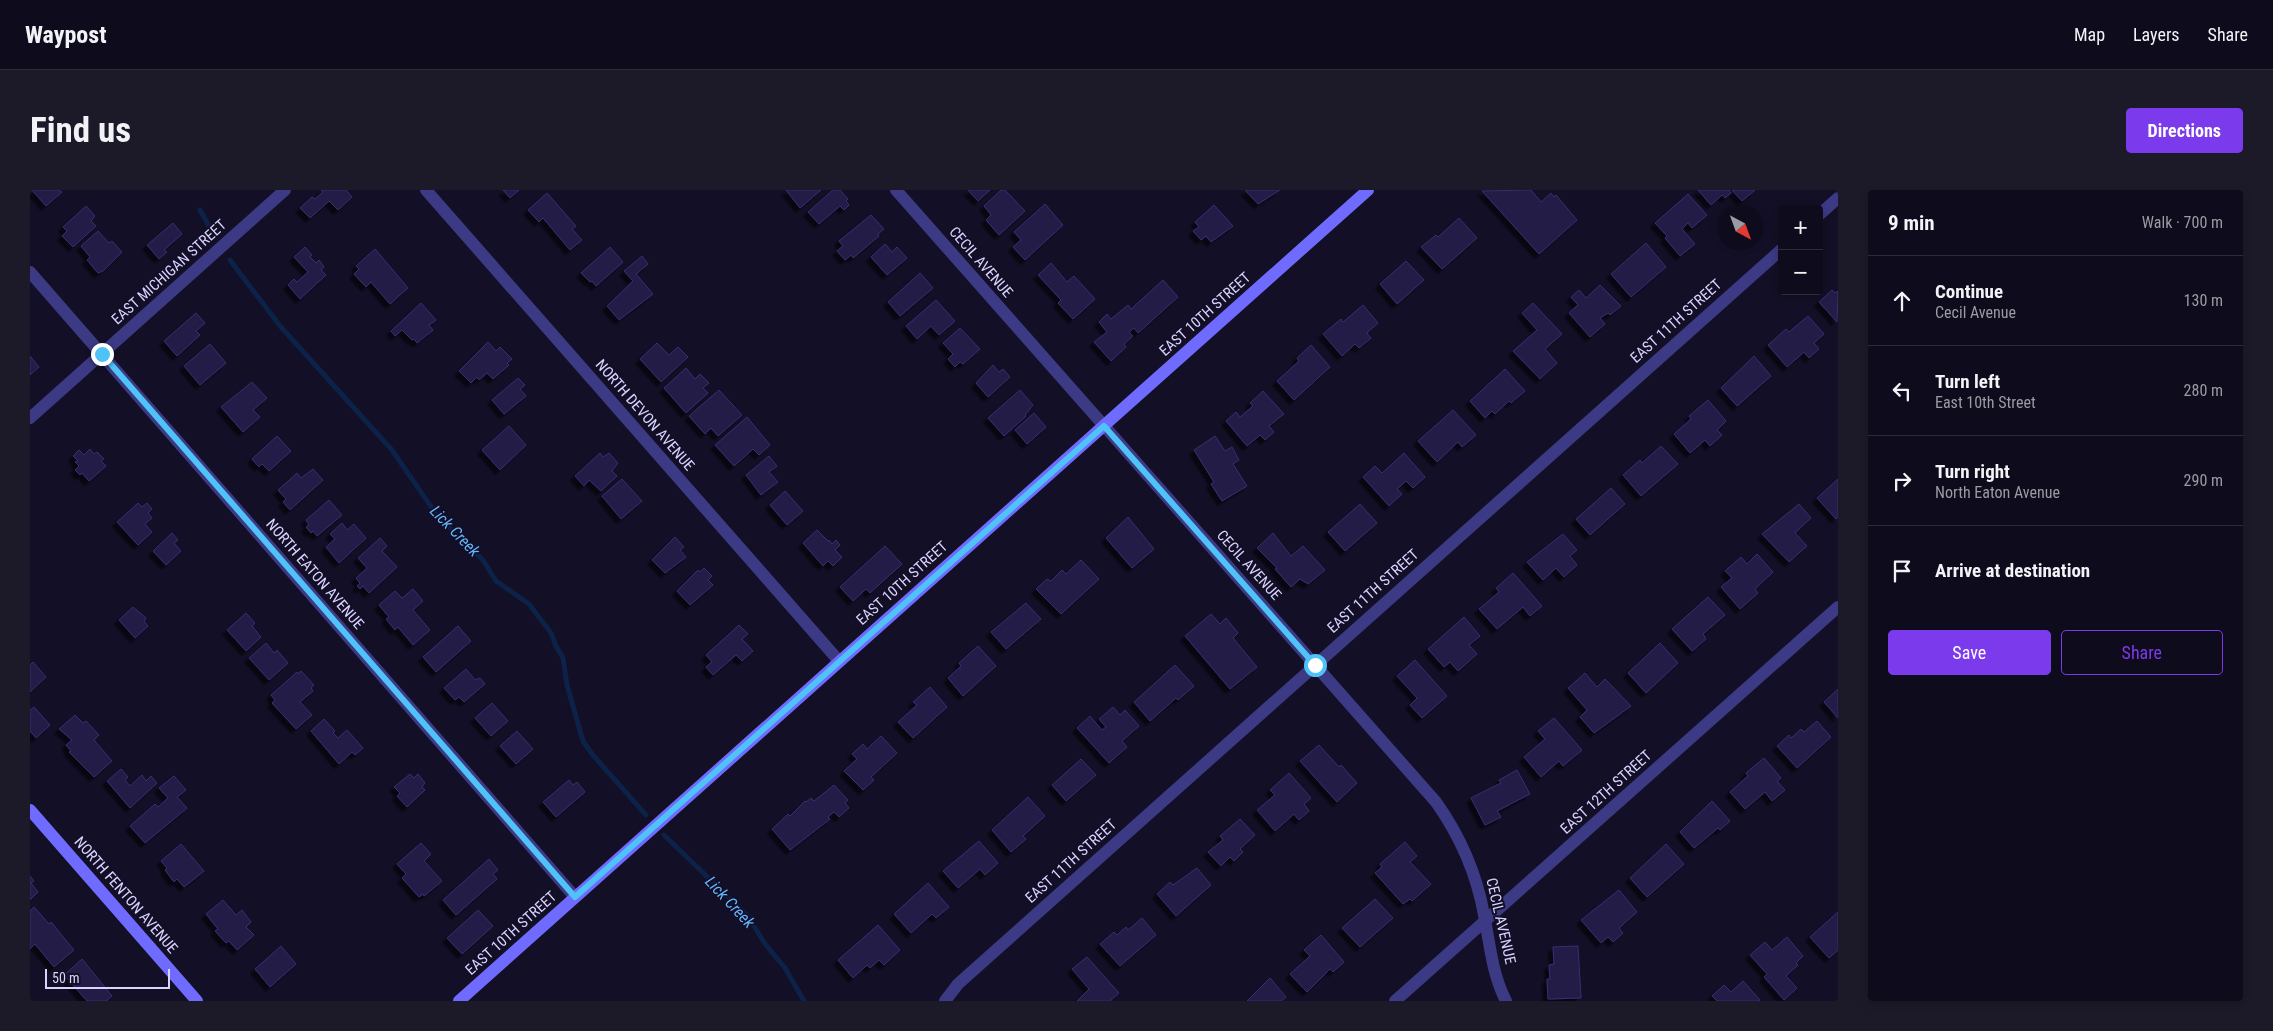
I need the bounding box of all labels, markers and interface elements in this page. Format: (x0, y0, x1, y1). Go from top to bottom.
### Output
text: Waypost (25, 21, 107, 49)
text: Map (2074, 24, 2105, 45)
text: Layers (2133, 24, 2180, 45)
text: Share (2208, 24, 2248, 45)
button: Directions (2126, 108, 2243, 153)
text: Find us (30, 110, 131, 151)
north arrow (1718, 205, 1763, 250)
map controls (1778, 205, 1823, 295)
button: + (1778, 205, 1823, 250)
text: 9 min (1888, 211, 1935, 235)
text: Walk · 700 m (2142, 213, 2223, 232)
street label: EAST MICHIGAN STREET (108, 216, 230, 328)
street label: CECIL AVENUE (945, 223, 1017, 301)
button: − (1778, 250, 1823, 295)
street label: EAST 10TH STREET (1156, 268, 1254, 360)
street label: EAST 11TH STREET (1627, 275, 1725, 367)
text: Continue (1935, 280, 2003, 303)
icon: ahead (1888, 287, 1916, 315)
text: 130 m (2184, 291, 2223, 310)
text: Cecil Avenue (1935, 303, 2016, 322)
route end (91, 343, 114, 366)
street label: NORTH DEVON AVENUE (592, 356, 698, 474)
text: Turn left (1935, 370, 2000, 393)
icon: left (1888, 377, 1916, 405)
text: 280 m (2184, 381, 2223, 400)
text: East 10th Street (1935, 393, 2036, 412)
text: Turn right (1935, 460, 2010, 483)
icon: right (1888, 467, 1916, 495)
text: 290 m (2184, 471, 2223, 490)
text: North Eaton Avenue (1935, 483, 2060, 502)
water label: Lick Creek (426, 501, 485, 561)
street label: NORTH EATON AVENUE (262, 515, 368, 633)
street label: CECIL AVENUE (1213, 526, 1285, 604)
street label: EAST 10TH STREET (853, 537, 951, 629)
street label: EAST 11TH STREET (1324, 545, 1422, 637)
icon: arrive (1888, 557, 1916, 585)
text: Arrive at destination (1935, 559, 2090, 582)
button: Save (1888, 630, 2051, 675)
button: Share (2061, 630, 2223, 675)
route start (1304, 654, 1327, 677)
street label: EAST 12TH STREET (1557, 746, 1655, 838)
street label: EAST 11TH STREET (1022, 815, 1120, 907)
street label: NORTH FENTON AVENUE (71, 833, 181, 957)
water label: Lick Creek (701, 872, 759, 932)
street label: CECIL AVENUE (1482, 876, 1520, 966)
street label: EAST 10TH STREET (462, 887, 560, 979)
scale bar (45, 966, 170, 989)
text: 50 m (52, 970, 80, 986)

